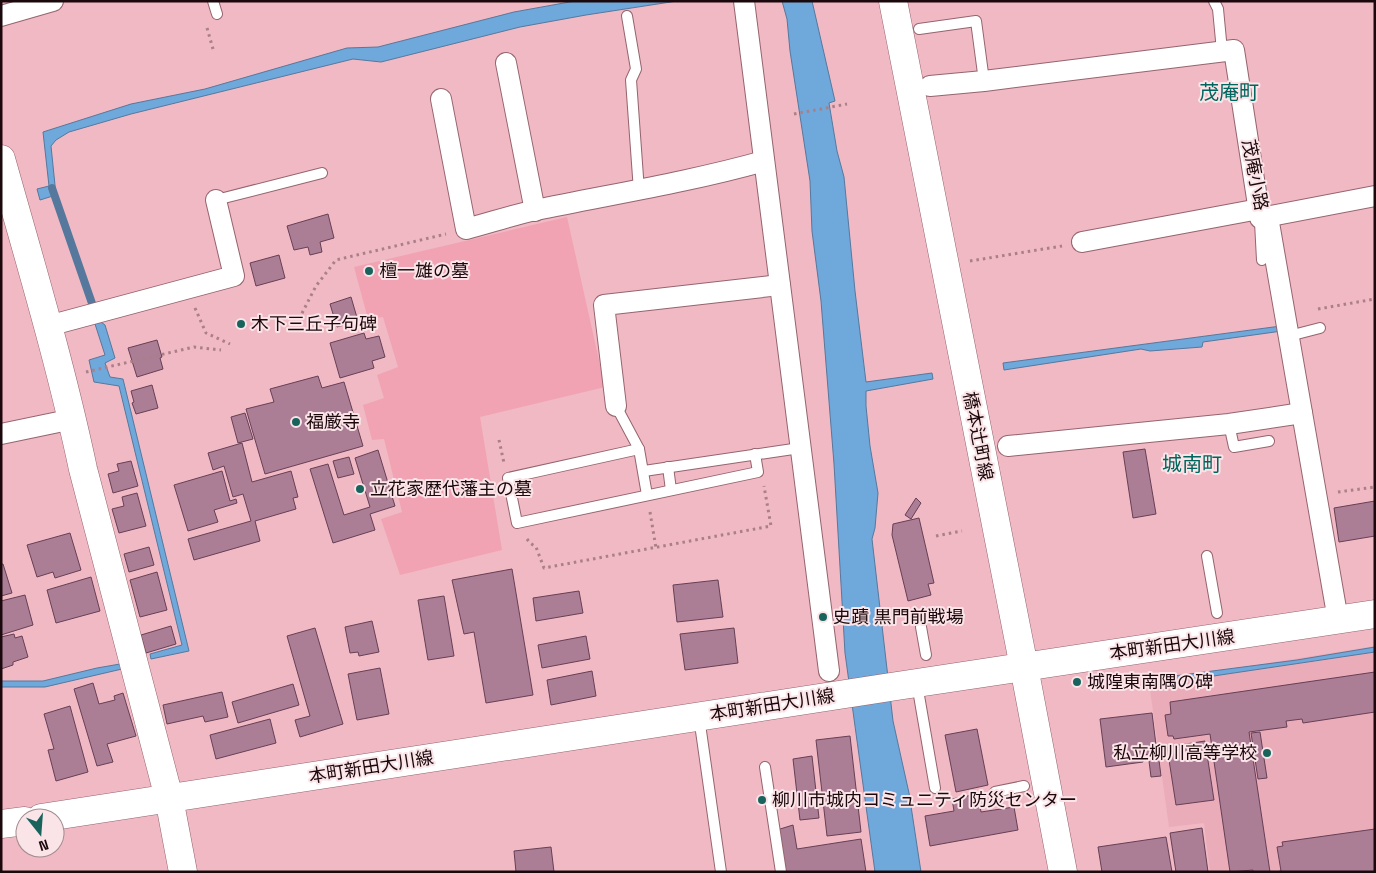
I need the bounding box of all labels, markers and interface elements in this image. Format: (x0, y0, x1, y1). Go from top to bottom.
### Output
district label: 茂庵町 (1199, 79, 1259, 105)
street label: 茂庵小路 (1237, 137, 1274, 212)
place label: 檀一雄の墓 (379, 259, 469, 282)
marker: 檀一雄の墓 (363, 265, 375, 277)
place label: 木下三丘子句碑 (251, 312, 377, 335)
marker: 木下三丘子句碑 (235, 318, 247, 330)
street label: 橋本辻町線 (959, 390, 998, 482)
place label: 福厳寺 (306, 410, 360, 433)
marker: 福厳寺 (290, 416, 302, 428)
district label: 城南町 (1162, 451, 1222, 477)
place label: 立花家歴代藩主の墓 (370, 477, 532, 500)
marker: 立花家歴代藩主の墓 (354, 483, 366, 495)
place label: 史蹟 黒門前戦場 (833, 605, 964, 628)
marker: 史蹟 黒門前戦場 (817, 611, 829, 623)
street label: 本町新田大川線 (1108, 624, 1236, 665)
place label: 城隍東南隅の碑 (1087, 670, 1213, 693)
marker: 城隍東南隅の碑 (1071, 676, 1083, 688)
street label: 本町新田大川線 (708, 683, 836, 726)
place label: 私立柳川高等学校 (1113, 741, 1257, 764)
street label: 本町新田大川線 (307, 745, 435, 788)
marker: 私立柳川高等学校 (1261, 747, 1273, 759)
place label: 柳川市城内コミュニティ防災センター (772, 788, 1077, 811)
marker: 柳川市城内コミュニティ防災センター (756, 794, 768, 806)
north arrow (15, 808, 65, 858)
text: N (37, 835, 51, 855)

